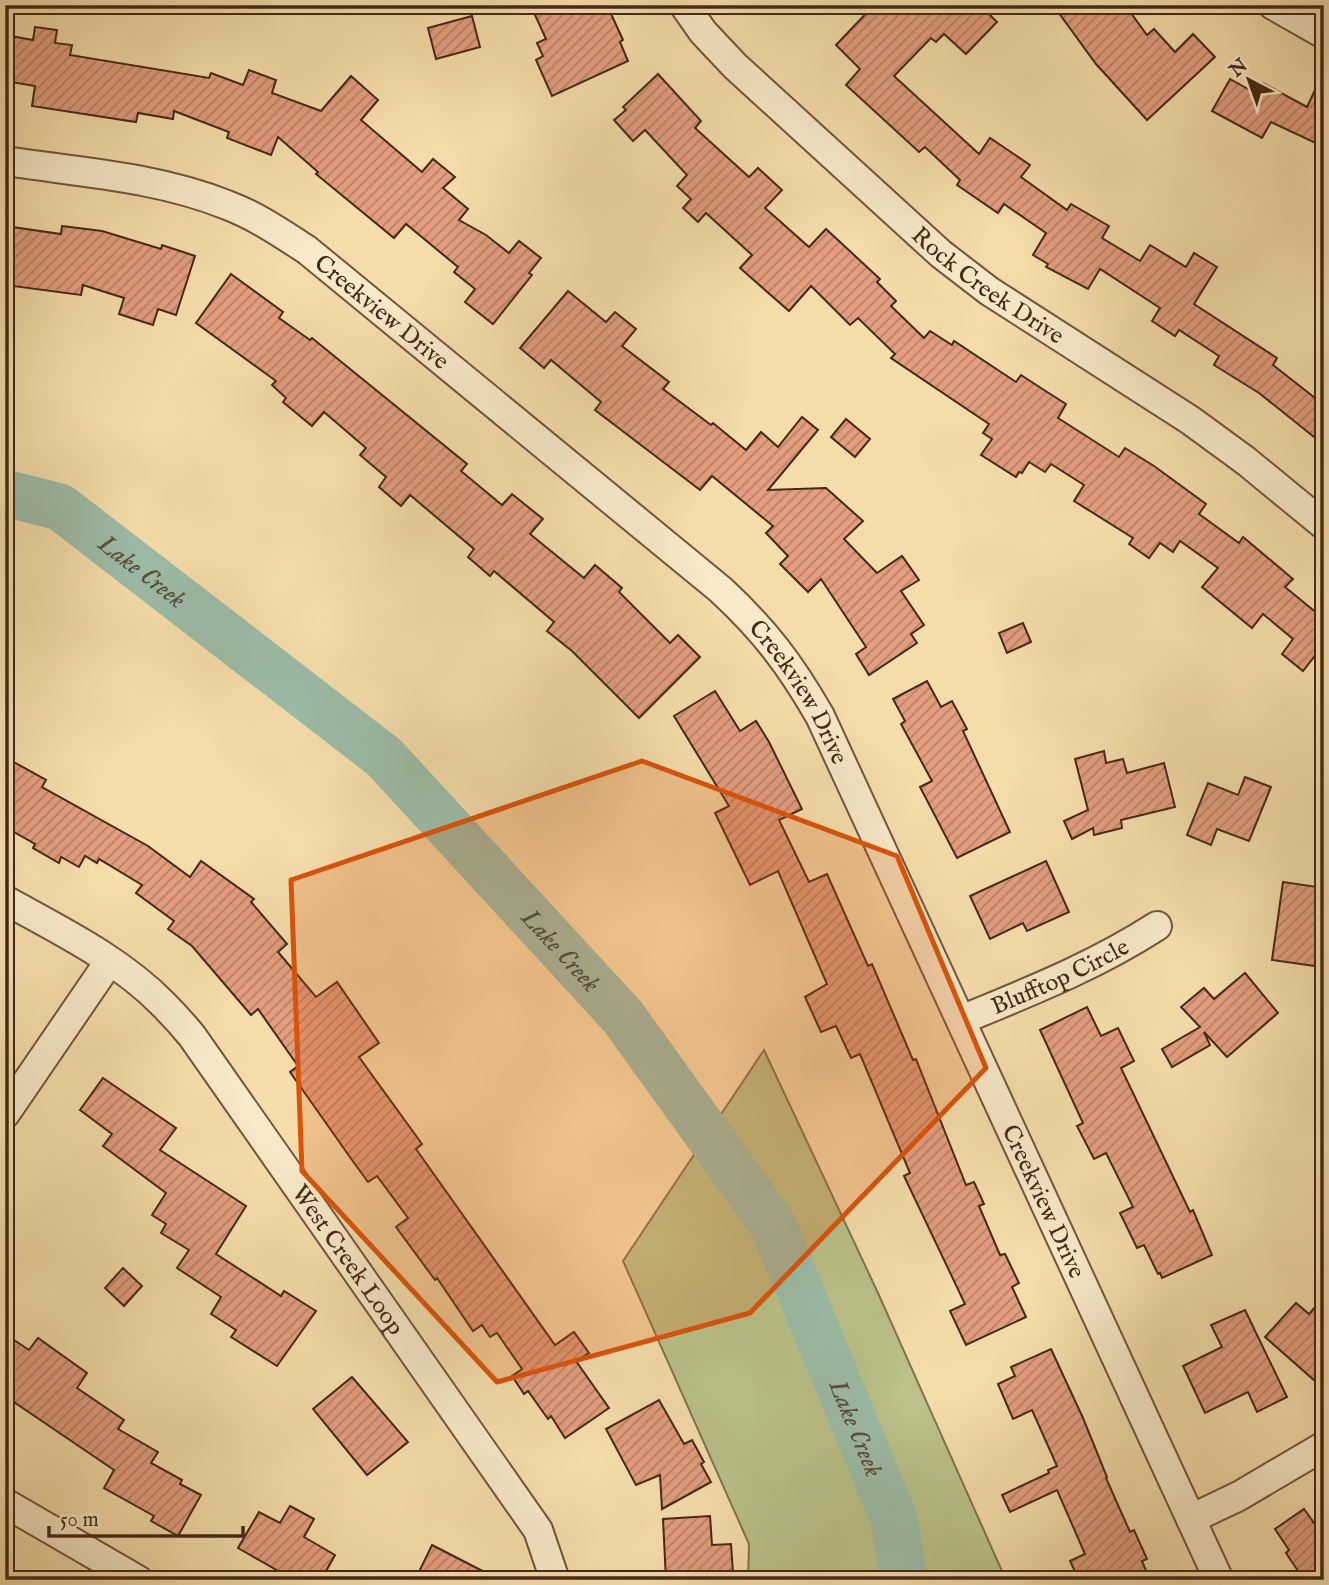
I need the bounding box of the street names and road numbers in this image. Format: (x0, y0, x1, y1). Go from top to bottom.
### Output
street label: Rock Creek Drive (904, 221, 1069, 352)
street label: Creekview Drive (307, 248, 455, 377)
street label: Creekview Drive (741, 614, 854, 770)
street label: Blufftop Circle (987, 932, 1135, 1023)
street label: Creekview Drive (994, 1120, 1091, 1284)
street label: West Creek Loop (284, 1179, 411, 1342)

